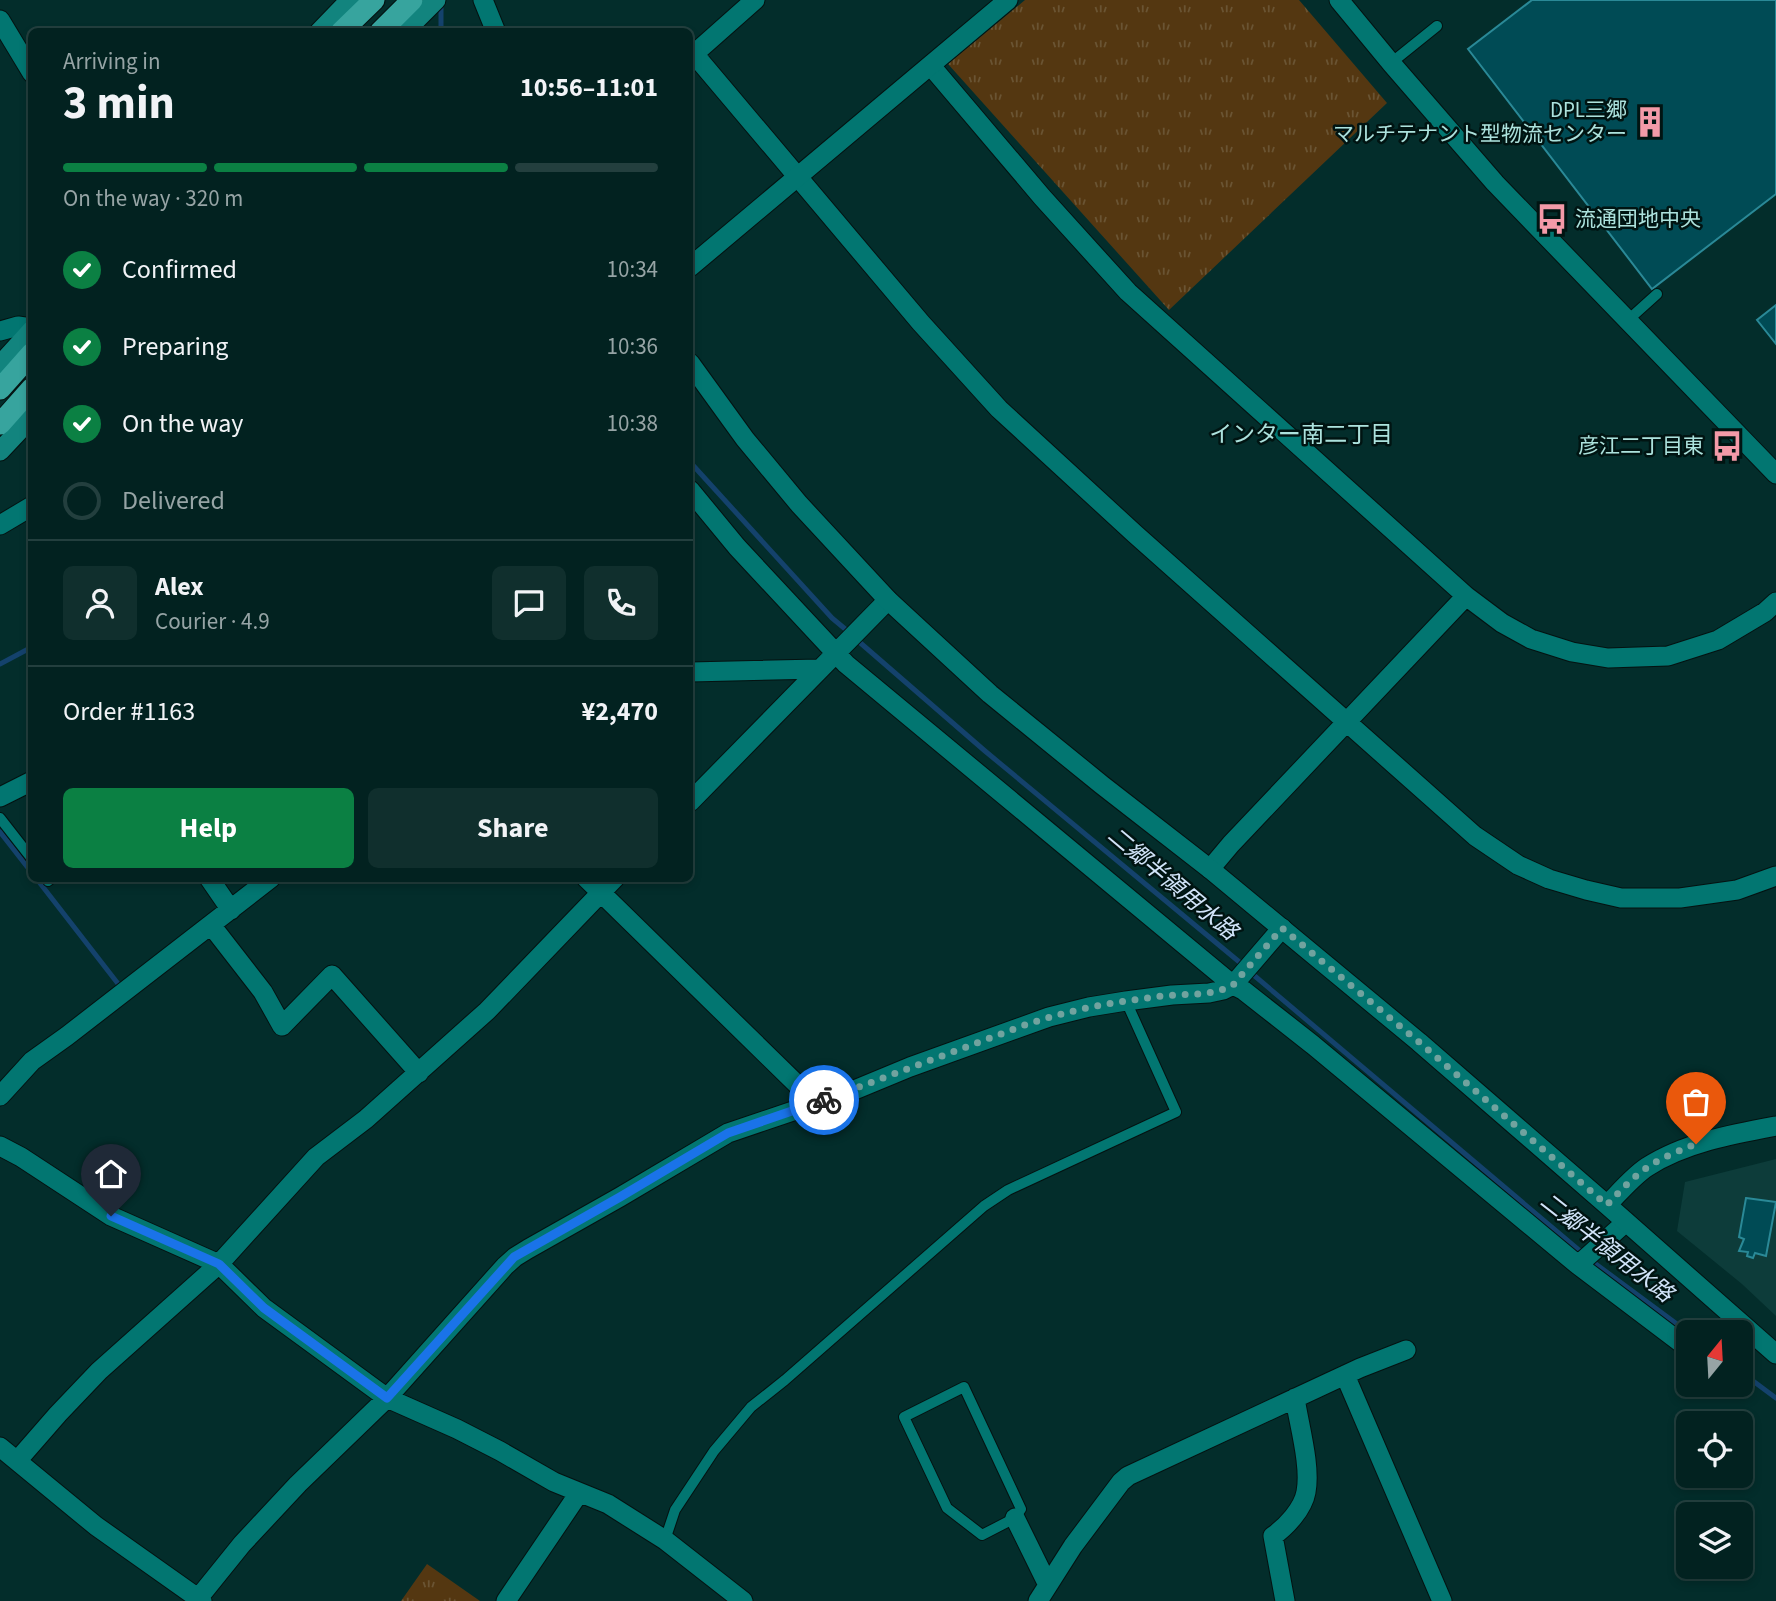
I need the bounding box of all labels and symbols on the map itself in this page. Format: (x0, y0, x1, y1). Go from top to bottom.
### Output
place label: DPL三郷 マルチテナント型物流センター (1333, 95, 1627, 149)
building icon: DPL三郷 マルチテナント型物流センター (1633, 105, 1667, 139)
bus stop icon: 流通団地中央 (1535, 202, 1569, 236)
place label: 流通団地中央 (1575, 204, 1701, 234)
district label: インター南二丁目 (1209, 418, 1393, 451)
bus stop icon: 彦江二丁目東 (1710, 429, 1744, 463)
place label: 彦江二丁目東 (1578, 431, 1704, 461)
water label: 二郷半領用水路 (1100, 819, 1246, 949)
courier (789, 1065, 859, 1135)
pin (1666, 1072, 1726, 1144)
pin (81, 1144, 141, 1216)
water label: 二郷半領用水路 (1533, 1185, 1682, 1311)
north arrow (1676, 1320, 1754, 1396)

